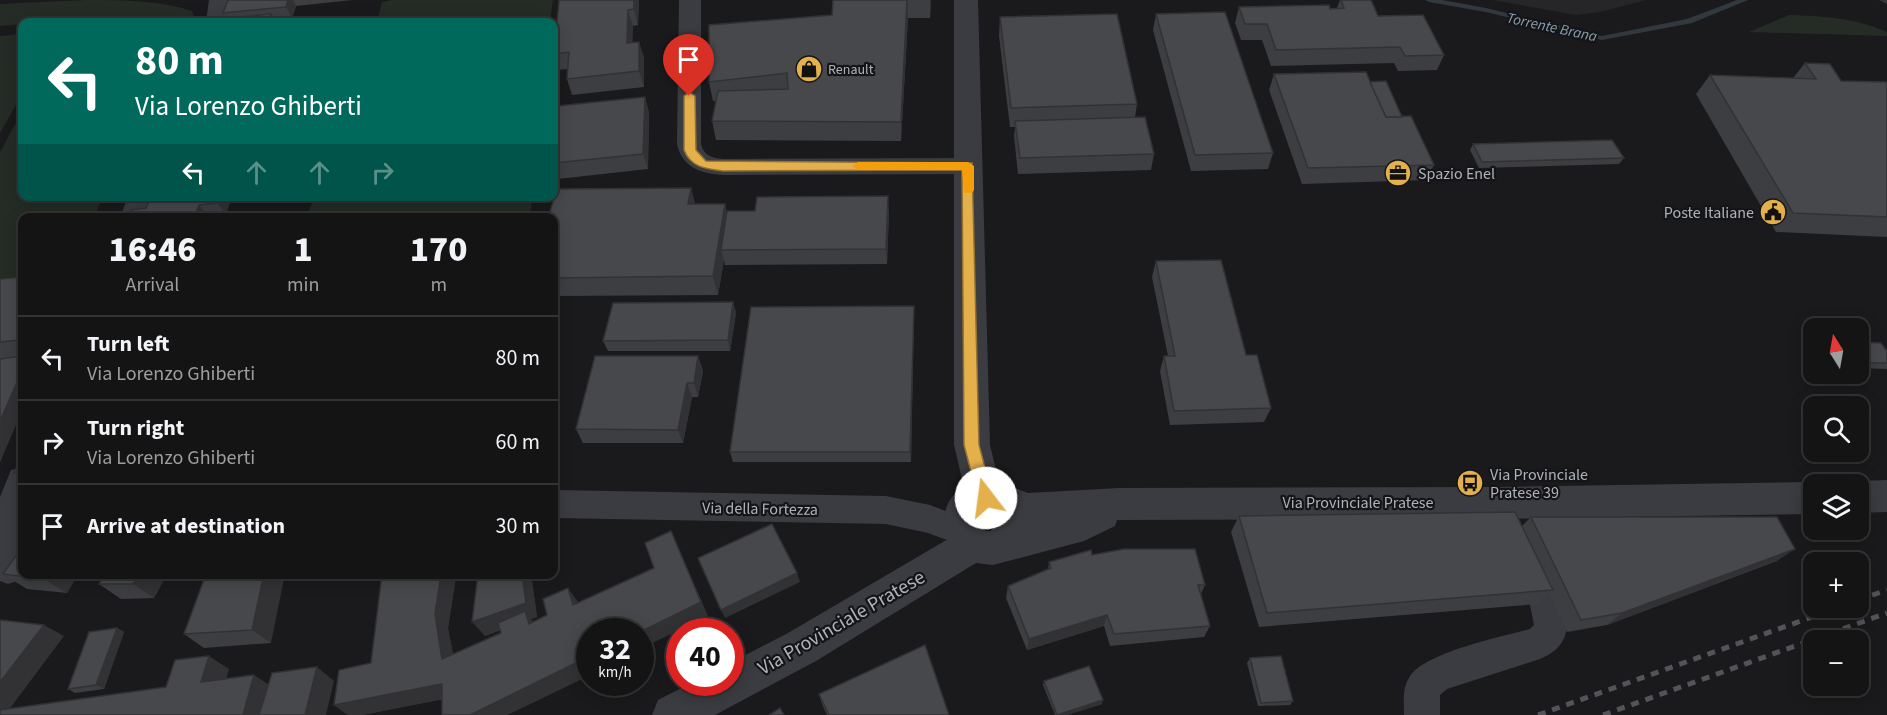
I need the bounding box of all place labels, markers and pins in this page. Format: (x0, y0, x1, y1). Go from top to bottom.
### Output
pin (663, 34, 714, 96)
shop icon: Renault (794, 54, 824, 84)
place label: Renault (828, 60, 874, 80)
office icon: Spazio Enel (1383, 158, 1413, 188)
place label: Spazio Enel (1418, 163, 1495, 185)
public building icon: Poste Italiane (1758, 197, 1788, 227)
place label: Poste Italiane (1664, 202, 1754, 224)
place label: Via Provinciale Pratese 39 (1490, 464, 1588, 504)
bus stop icon: Via Provinciale Pratese 39 (1455, 468, 1485, 498)

